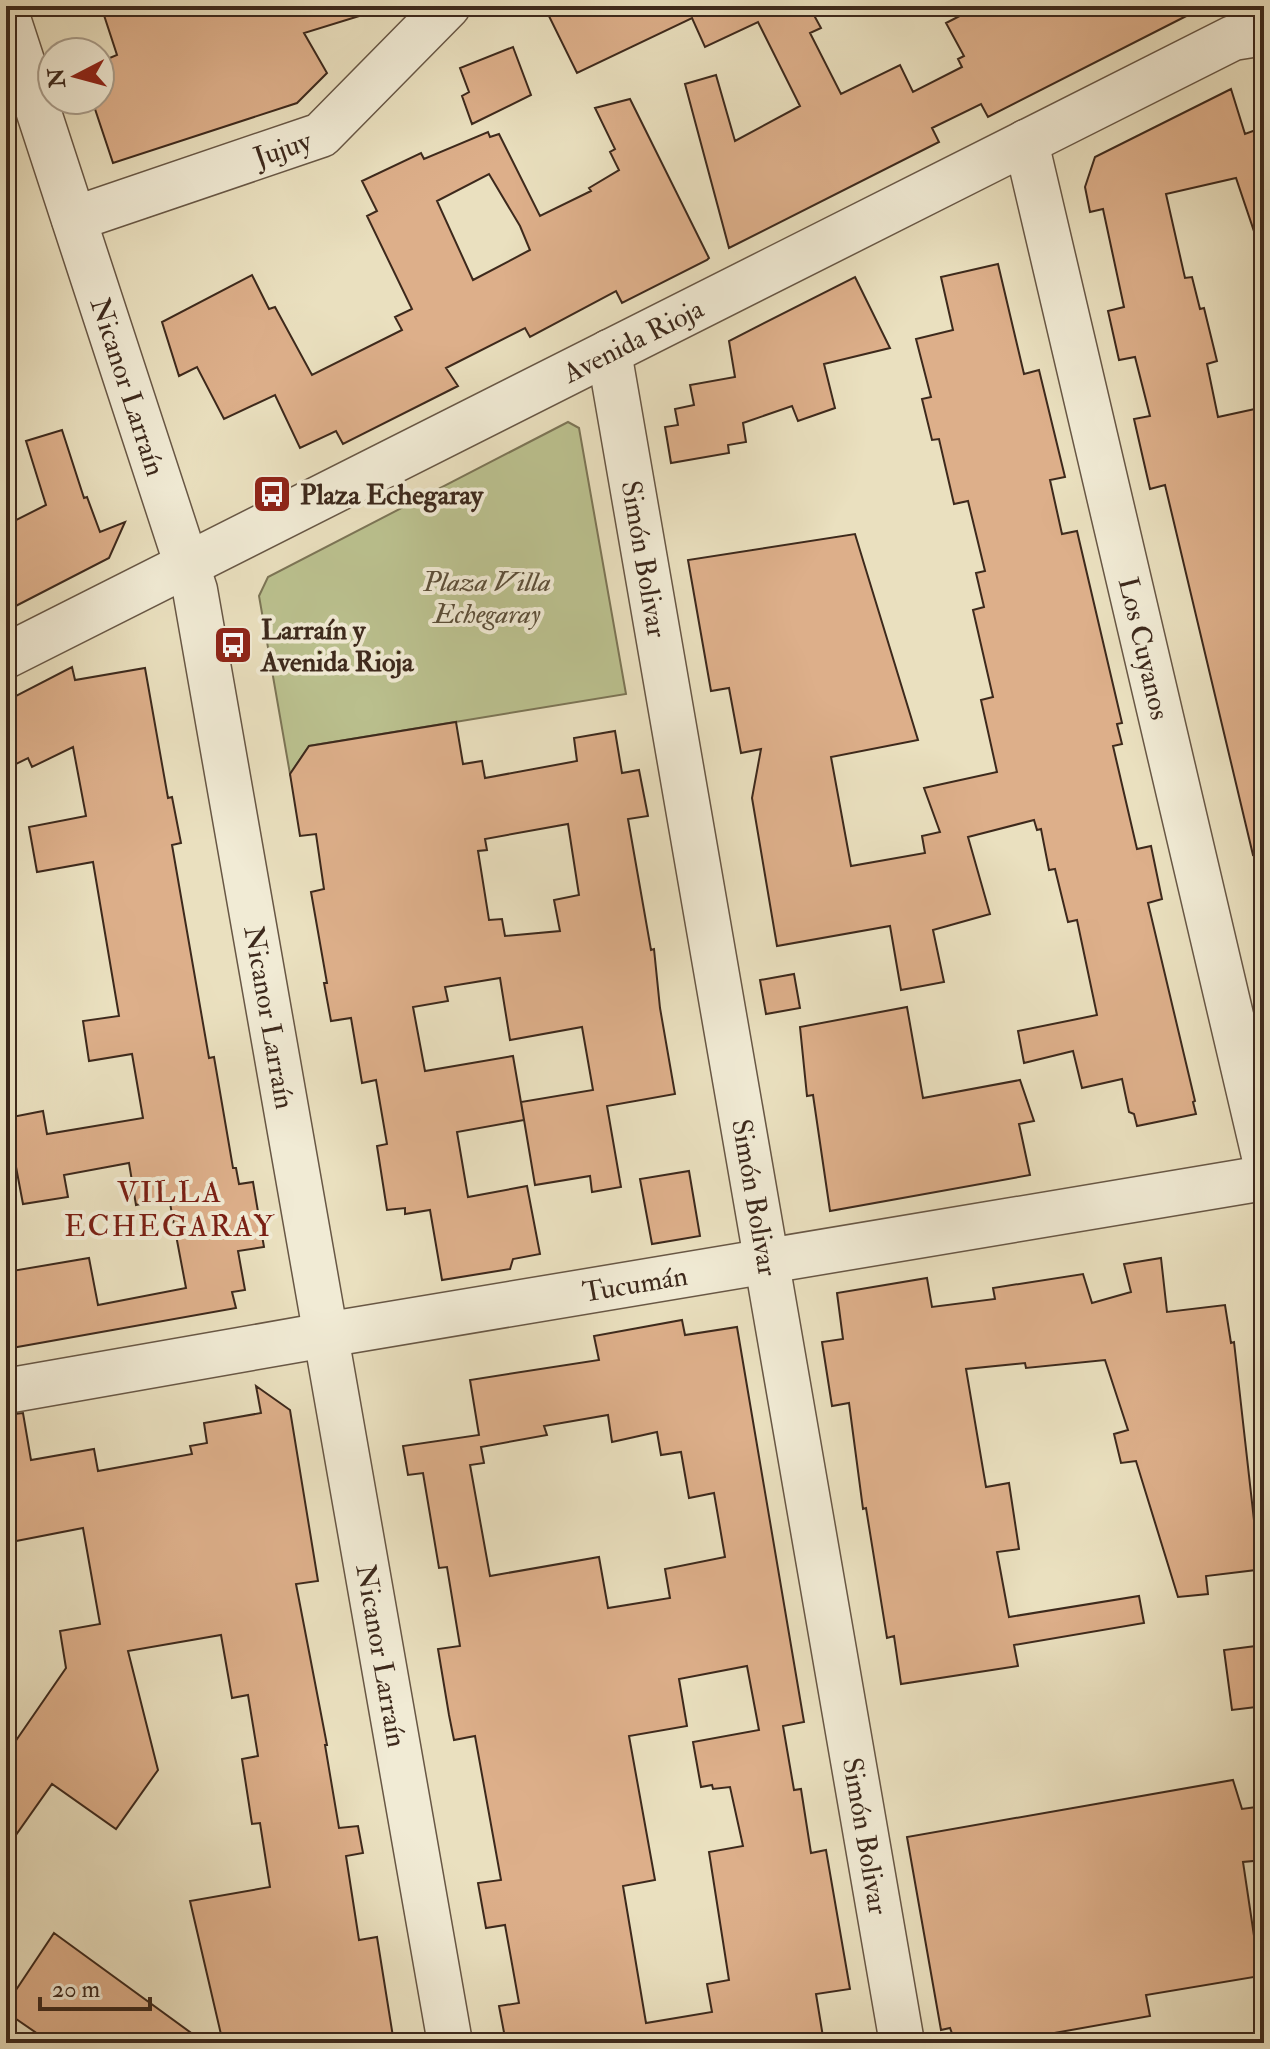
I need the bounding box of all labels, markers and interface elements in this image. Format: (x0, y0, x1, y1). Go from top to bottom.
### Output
north arrow (36, 36, 116, 116)
text: N (42, 66, 72, 90)
street label: Jujuy (248, 123, 317, 176)
street label: Avenida Rioja (557, 291, 710, 392)
street label: Nicanor Larraín (82, 293, 172, 480)
bus stop icon: Plaza Echegaray (251, 473, 293, 515)
place label: Plaza Echegaray (300, 478, 485, 513)
street label: Simón Bolivar (613, 478, 674, 641)
park label: Plaza Villa Echegaray (422, 565, 551, 632)
street label: Los Cuyanos (1110, 574, 1177, 723)
place label: Larraín y Avenida Rioja (260, 613, 415, 680)
bus stop icon: Larraín y Avenida Rioja (212, 624, 254, 666)
street label: Nicanor Larraín (235, 923, 302, 1112)
street label: Simón Bolivar (723, 1117, 785, 1279)
district label: VILLA ECHEGARAY (64, 1174, 276, 1245)
street label: Tucumán (580, 1259, 690, 1311)
street label: Nicanor Larraín (347, 1562, 414, 1750)
street label: Simón Bolivar (834, 1755, 896, 1918)
scale bar (40, 1961, 150, 2011)
text: 20 m (52, 1974, 101, 2005)

